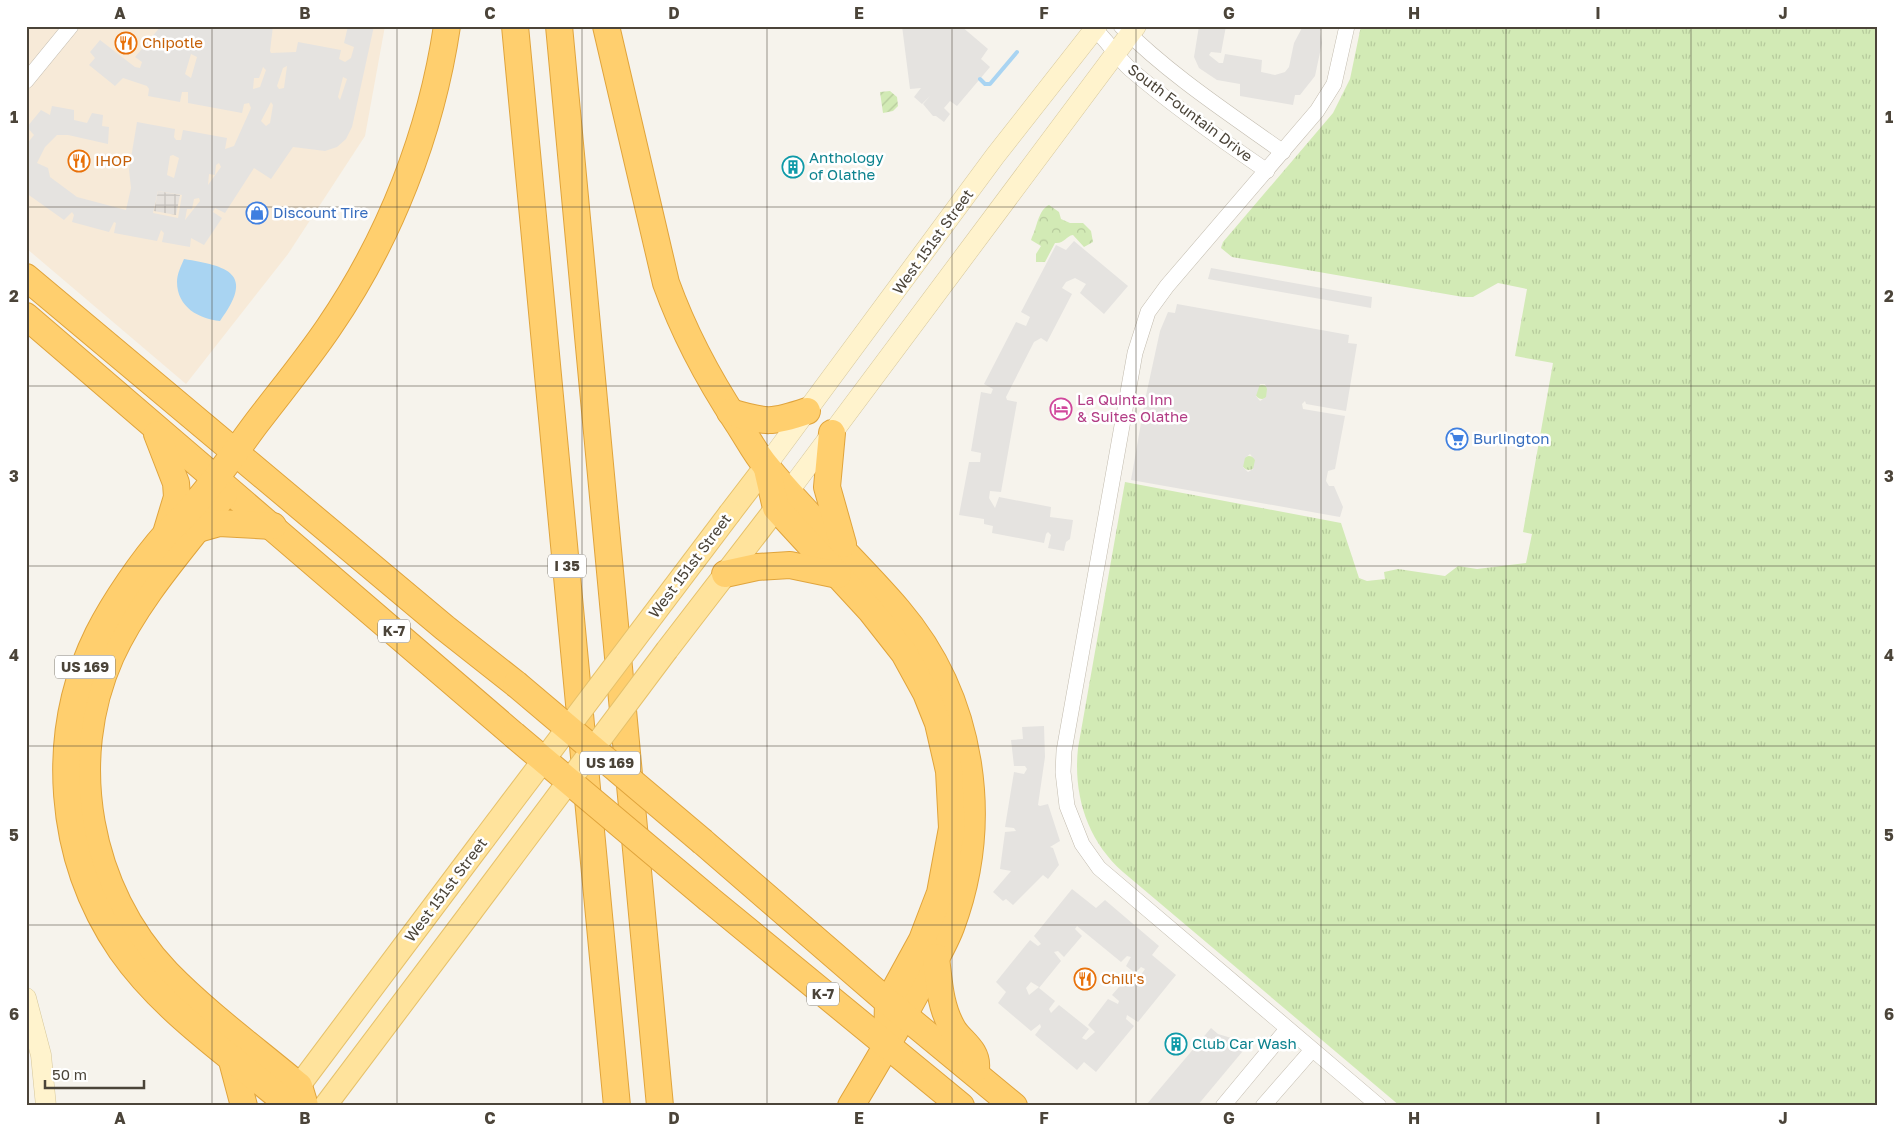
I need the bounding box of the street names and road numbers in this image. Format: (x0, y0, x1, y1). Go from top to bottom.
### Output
street label: South Fountain Drive (1125, 60, 1257, 165)
street label: West 151st Street (888, 185, 976, 297)
street label: West 151st Street (644, 510, 734, 621)
road number: I 35 (548, 554, 586, 578)
road number: K-7 (378, 620, 410, 642)
road number: US 169 (55, 656, 115, 679)
road number: US 169 (580, 751, 640, 774)
street label: West 151st Street (400, 834, 490, 945)
road number: K-7 (807, 982, 839, 1006)

